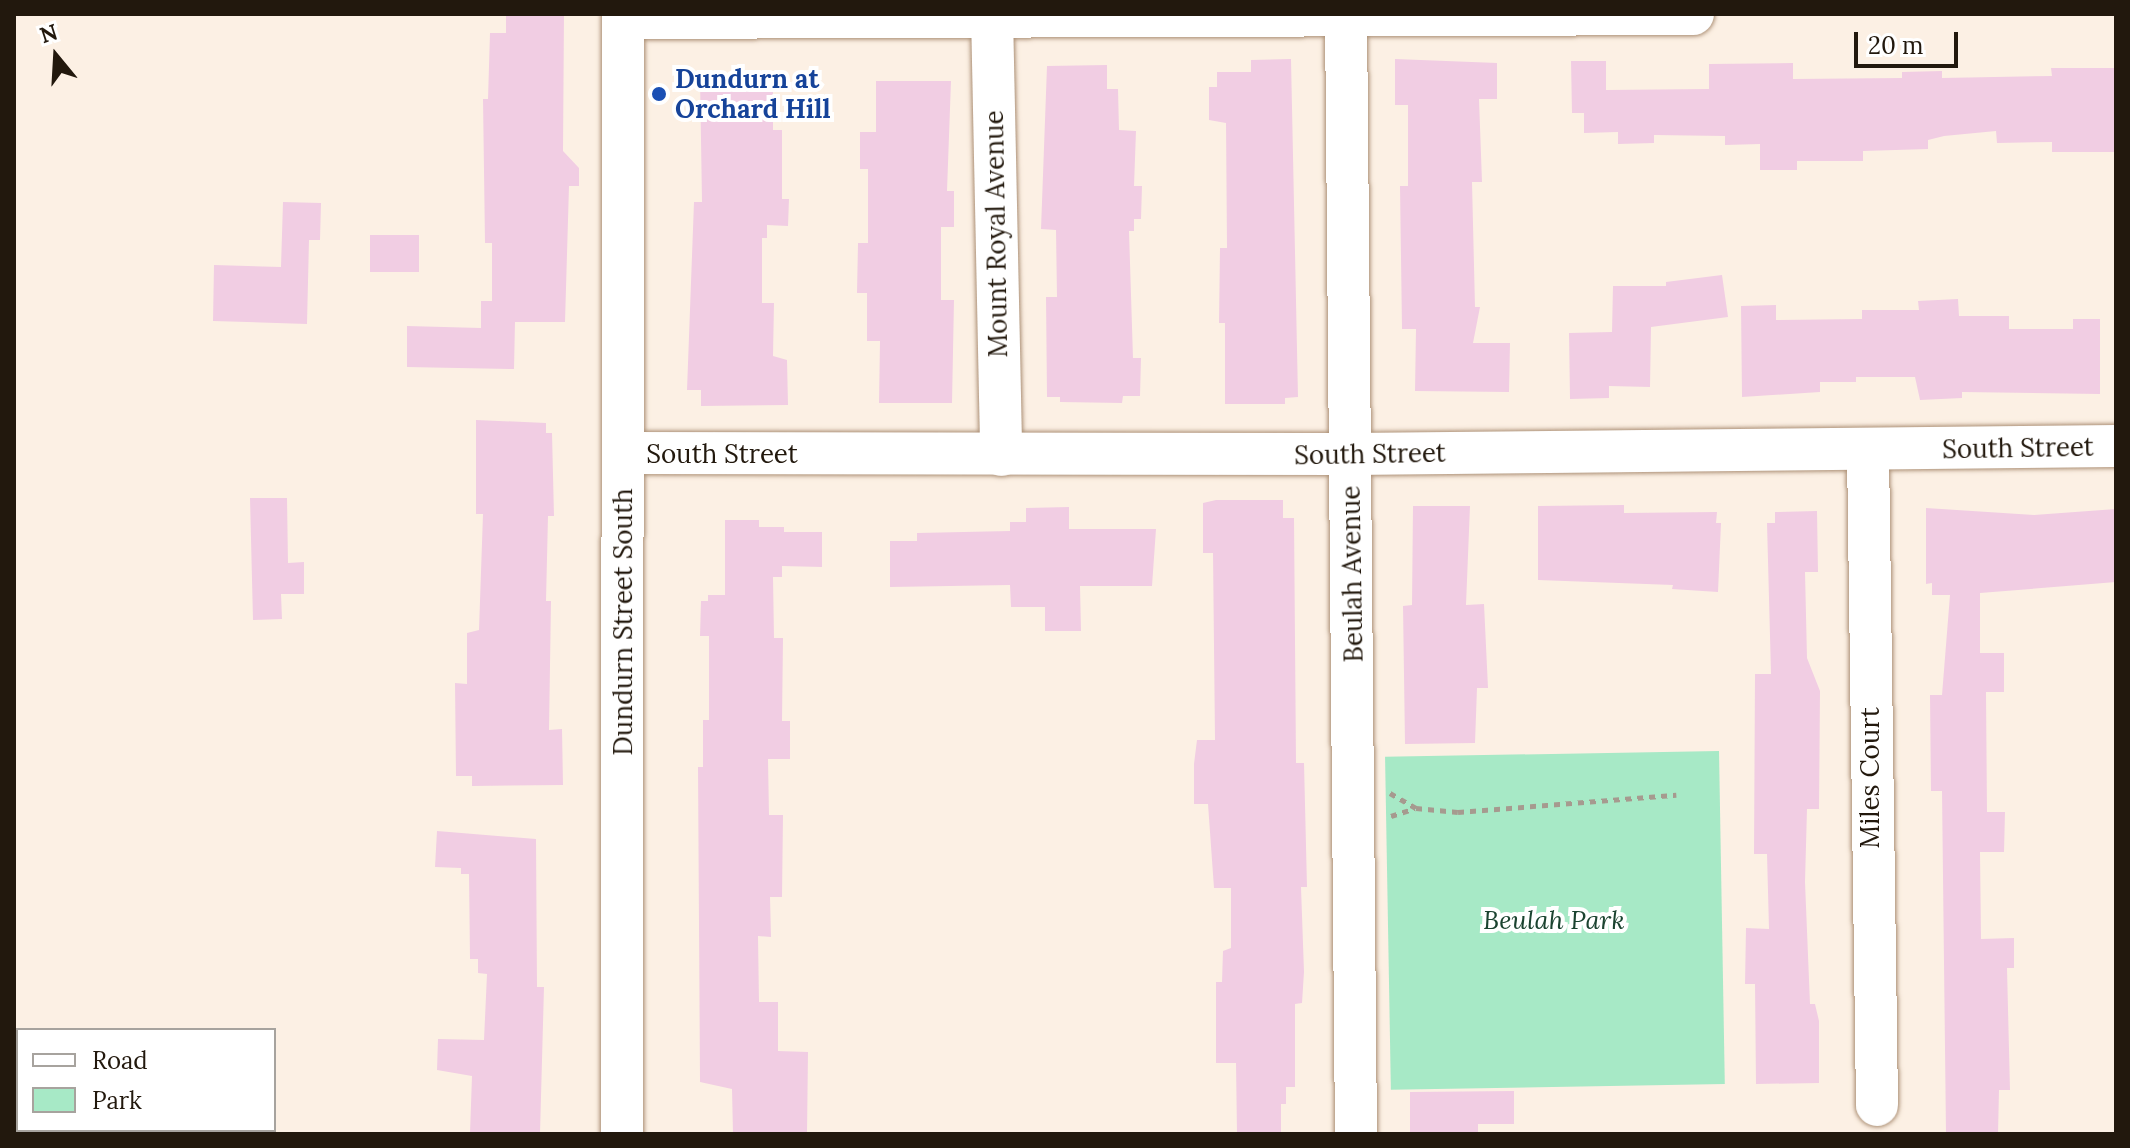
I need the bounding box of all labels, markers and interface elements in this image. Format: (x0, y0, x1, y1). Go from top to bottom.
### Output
north arrow (16, 16, 96, 96)
scale bar (1858, 16, 1962, 66)
text: N (36, 17, 61, 49)
text: 20 m (1868, 30, 1924, 61)
place label: Dundurn at Orchard Hill (675, 63, 831, 124)
marker: Dundurn at Orchard Hill (650, 85, 668, 103)
street label: Mount Royal Avenue (978, 110, 1014, 358)
street label: South Street (1942, 431, 2094, 465)
street label: South Street (1294, 437, 1446, 471)
street label: South Street (646, 438, 798, 470)
street label: Beulah Avenue (1335, 485, 1369, 663)
street label: Dundurn Street South (607, 488, 639, 756)
street label: Miles Court (1854, 707, 1886, 849)
park label: Beulah Park (1483, 904, 1625, 936)
legend (16, 1028, 276, 1132)
text: Road (92, 1045, 148, 1076)
text: Park (92, 1085, 142, 1116)

